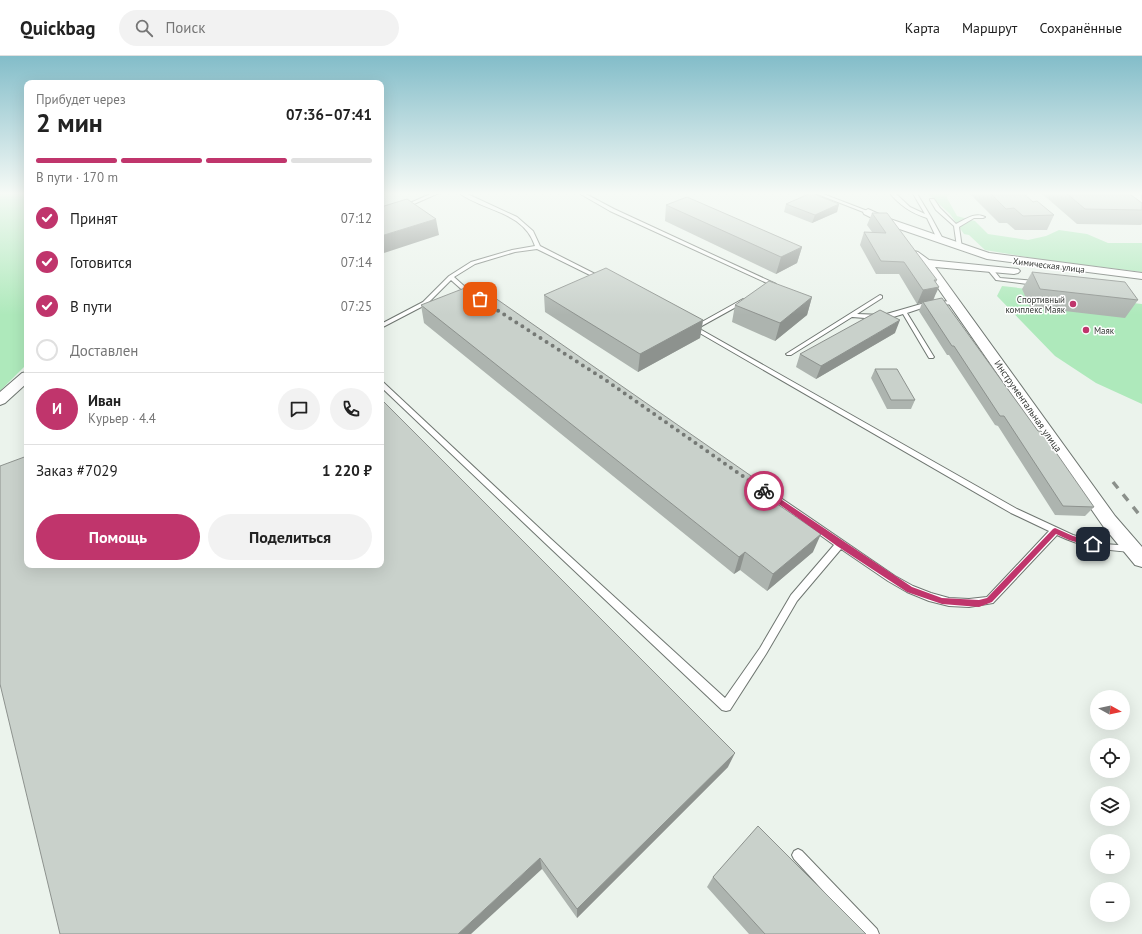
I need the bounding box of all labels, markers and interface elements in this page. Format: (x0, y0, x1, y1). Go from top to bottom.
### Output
search box (119, 10, 399, 46)
text: Quickbag (20, 16, 95, 40)
icon: search (133, 17, 155, 39)
text: Поиск (165, 18, 205, 37)
text: Карта (905, 19, 940, 37)
text: Маршрут (962, 19, 1017, 37)
text: Сохранённые (1039, 19, 1122, 37)
text: Прибудет через (36, 91, 126, 108)
text: 07:36–07:41 (286, 105, 372, 124)
text: 2 мин (36, 106, 103, 139)
text: В пути · 170 m (36, 169, 118, 186)
icon: check (36, 207, 58, 229)
text: Принят (70, 209, 117, 228)
text: 07:12 (341, 210, 372, 227)
icon: check (36, 251, 58, 273)
text: Готовится (70, 253, 132, 272)
text: 07:14 (341, 254, 372, 271)
street label: Химическая улица (1012, 255, 1086, 275)
pin (463, 282, 497, 316)
icon: bag (469, 288, 491, 310)
place label: Спортивный комплекс Маяк (1005, 294, 1066, 315)
icon: check (36, 295, 58, 317)
text: В пути (70, 297, 112, 316)
text: 07:25 (341, 298, 372, 315)
marker: Спортивный комплекс Маяк (1068, 299, 1078, 309)
marker: Маяк (1081, 325, 1091, 335)
place label: Маяк (1094, 325, 1115, 336)
text: Доставлен (70, 341, 138, 360)
street label: Инструментальная улица (991, 358, 1065, 455)
button: chat (278, 388, 320, 430)
button: phone (330, 388, 372, 430)
text: Иван (88, 391, 121, 410)
text: И (52, 399, 62, 418)
text: Курьер · 4.4 (88, 410, 156, 427)
text: Заказ #7029 (36, 461, 118, 480)
text: 1 220 ₽ (322, 461, 372, 480)
courier (744, 471, 784, 511)
icon: bike (753, 480, 775, 502)
button: Помощь (36, 514, 200, 560)
button: Поделиться (208, 514, 372, 560)
pin (1076, 527, 1110, 561)
icon: home (1082, 533, 1104, 555)
north arrow (1090, 690, 1130, 730)
map controls (1090, 690, 1130, 922)
button: locate (1090, 738, 1130, 778)
button: layers (1090, 786, 1130, 826)
button: + (1090, 834, 1130, 874)
button: − (1090, 882, 1130, 922)

